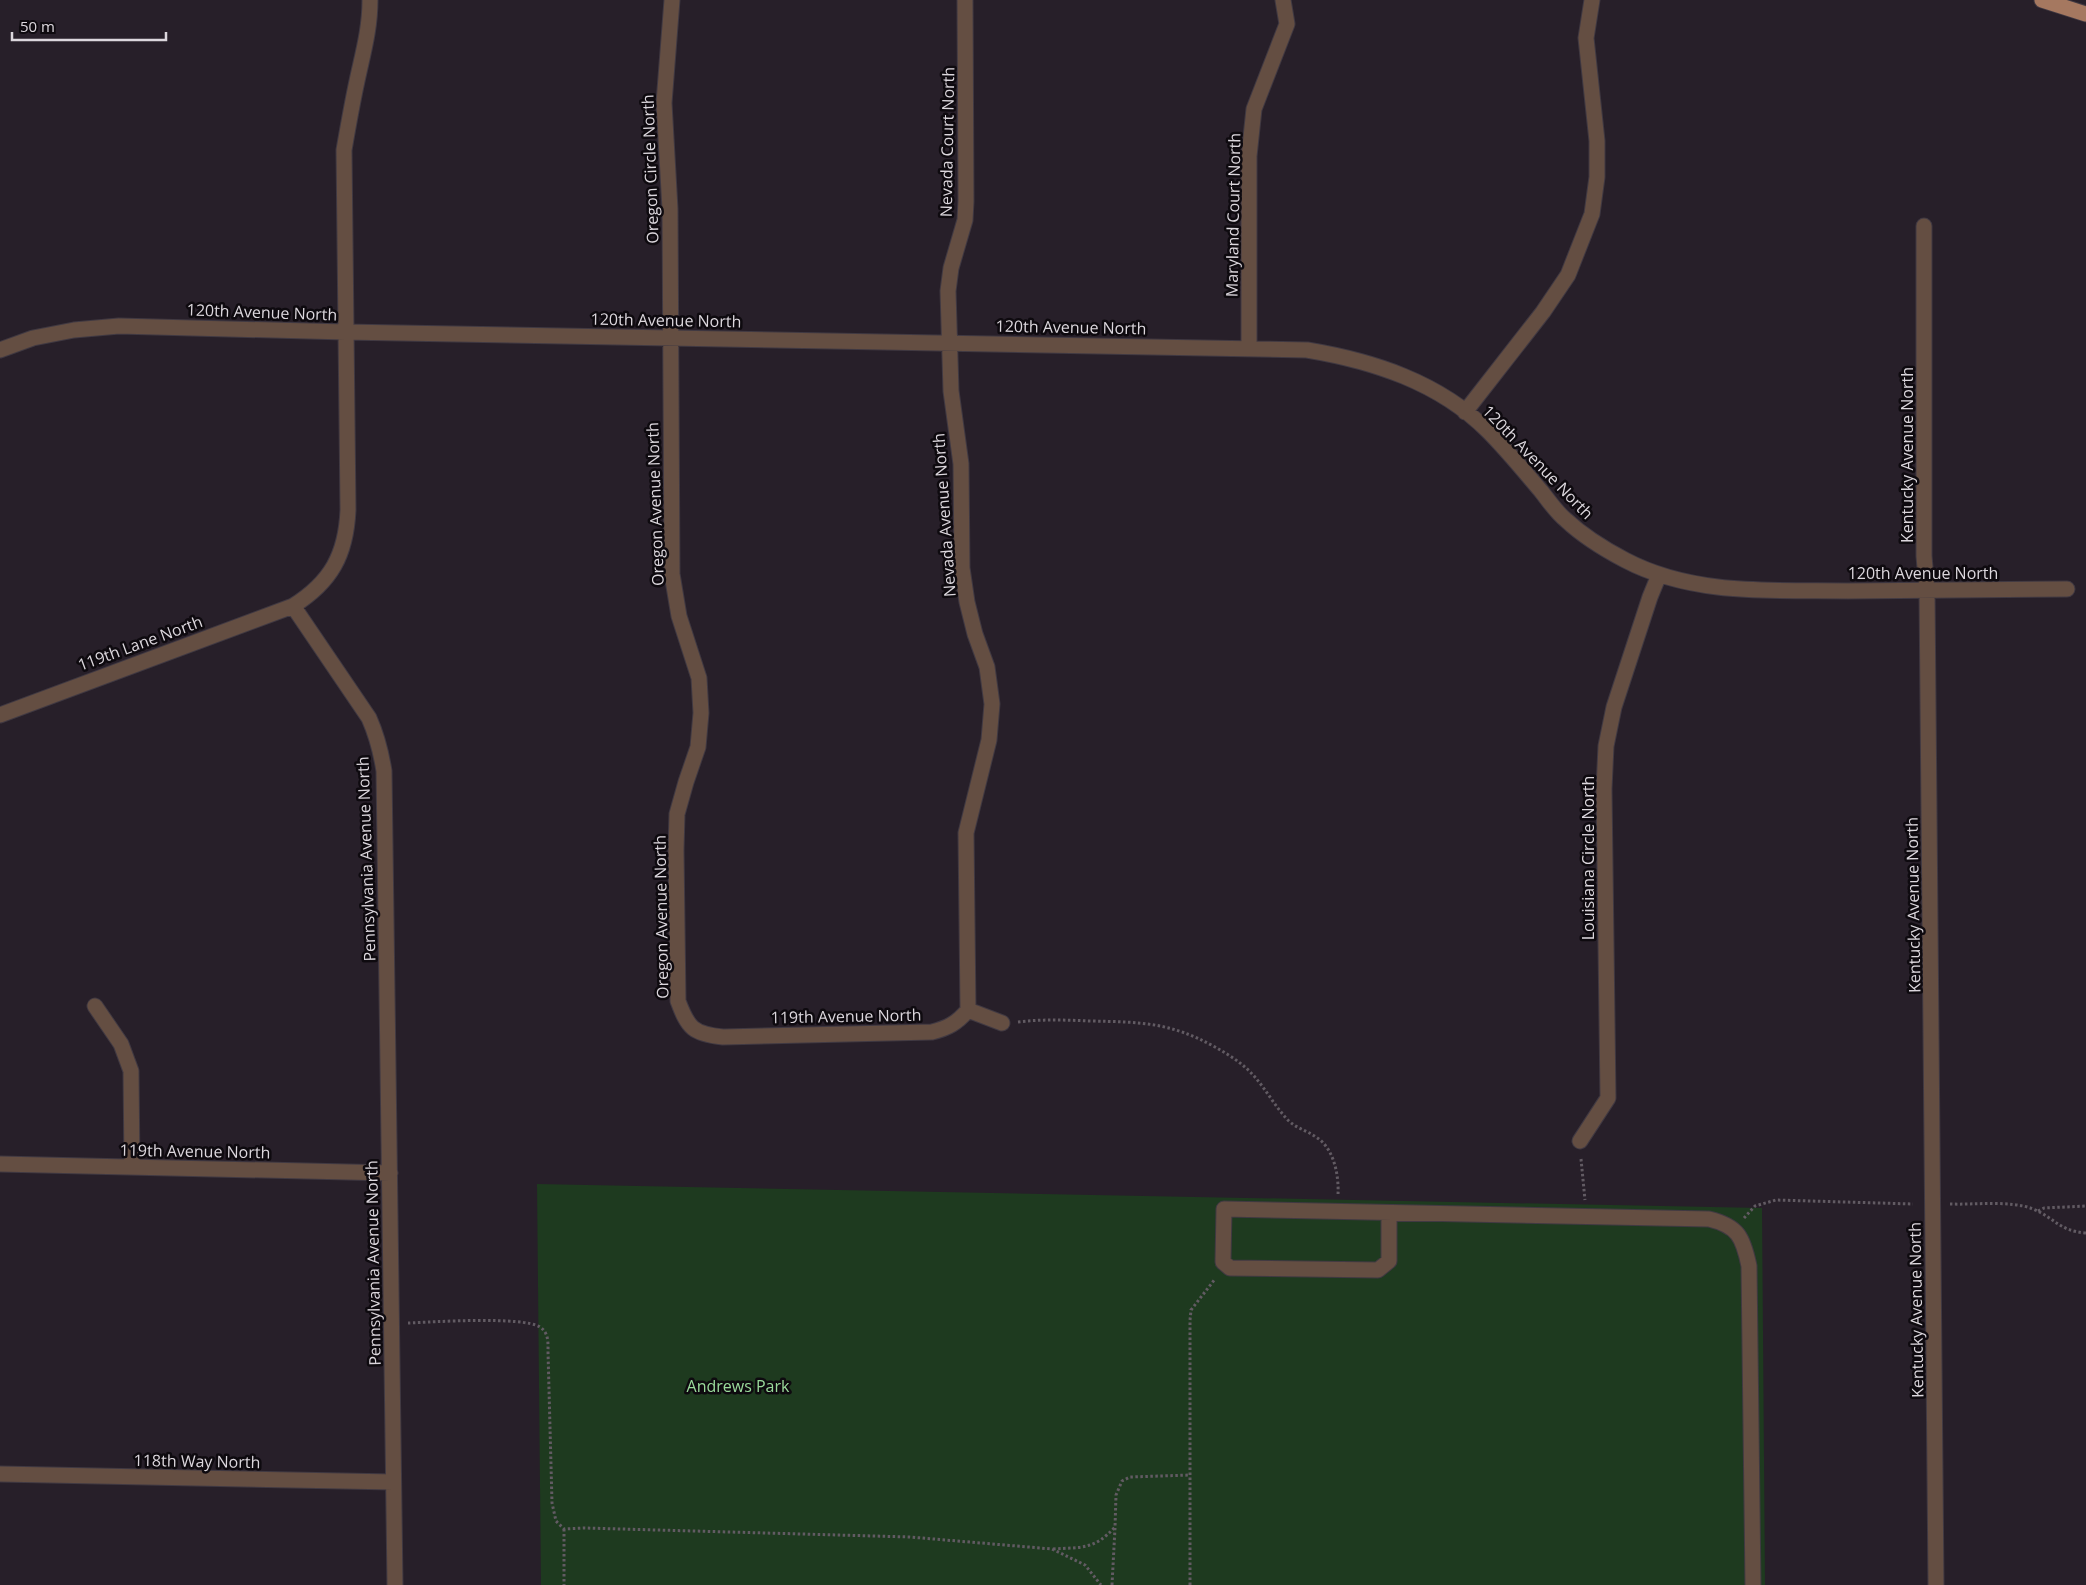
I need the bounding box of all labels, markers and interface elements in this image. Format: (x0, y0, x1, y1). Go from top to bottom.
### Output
scale bar (12, 10, 166, 42)
text: 50 m (20, 16, 55, 36)
street label: Nevada Court North (935, 67, 959, 217)
street label: Oregon Circle North (636, 94, 664, 244)
street label: Maryland Court North (1221, 133, 1245, 297)
street label: 120th Avenue North (186, 298, 338, 326)
street label: 120th Avenue North (590, 308, 742, 332)
street label: 120th Avenue North (995, 315, 1147, 339)
street label: Kentucky Avenue North (1896, 367, 1918, 543)
street label: 120th Avenue North (1478, 400, 1598, 524)
street label: Oregon Avenue North (641, 422, 669, 586)
street label: Nevada Avenue North (927, 432, 961, 598)
street label: 120th Avenue North (1848, 562, 1998, 584)
street label: 119th Lane North (75, 610, 205, 676)
street label: Pennsylvania Avenue North (351, 756, 381, 962)
street label: Louisiana Circle North (1577, 776, 1599, 940)
street label: Kentucky Avenue North (1900, 817, 1926, 993)
street label: Oregon Avenue North (649, 835, 673, 999)
street label: 119th Avenue North (770, 1004, 922, 1028)
street label: 119th Avenue North (119, 1139, 271, 1163)
street label: Pennsylvania Avenue North (360, 1160, 386, 1366)
street label: Kentucky Avenue North (1903, 1222, 1929, 1398)
park label: Andrews Park (687, 1375, 790, 1397)
street label: 118th Way North (133, 1449, 261, 1473)

